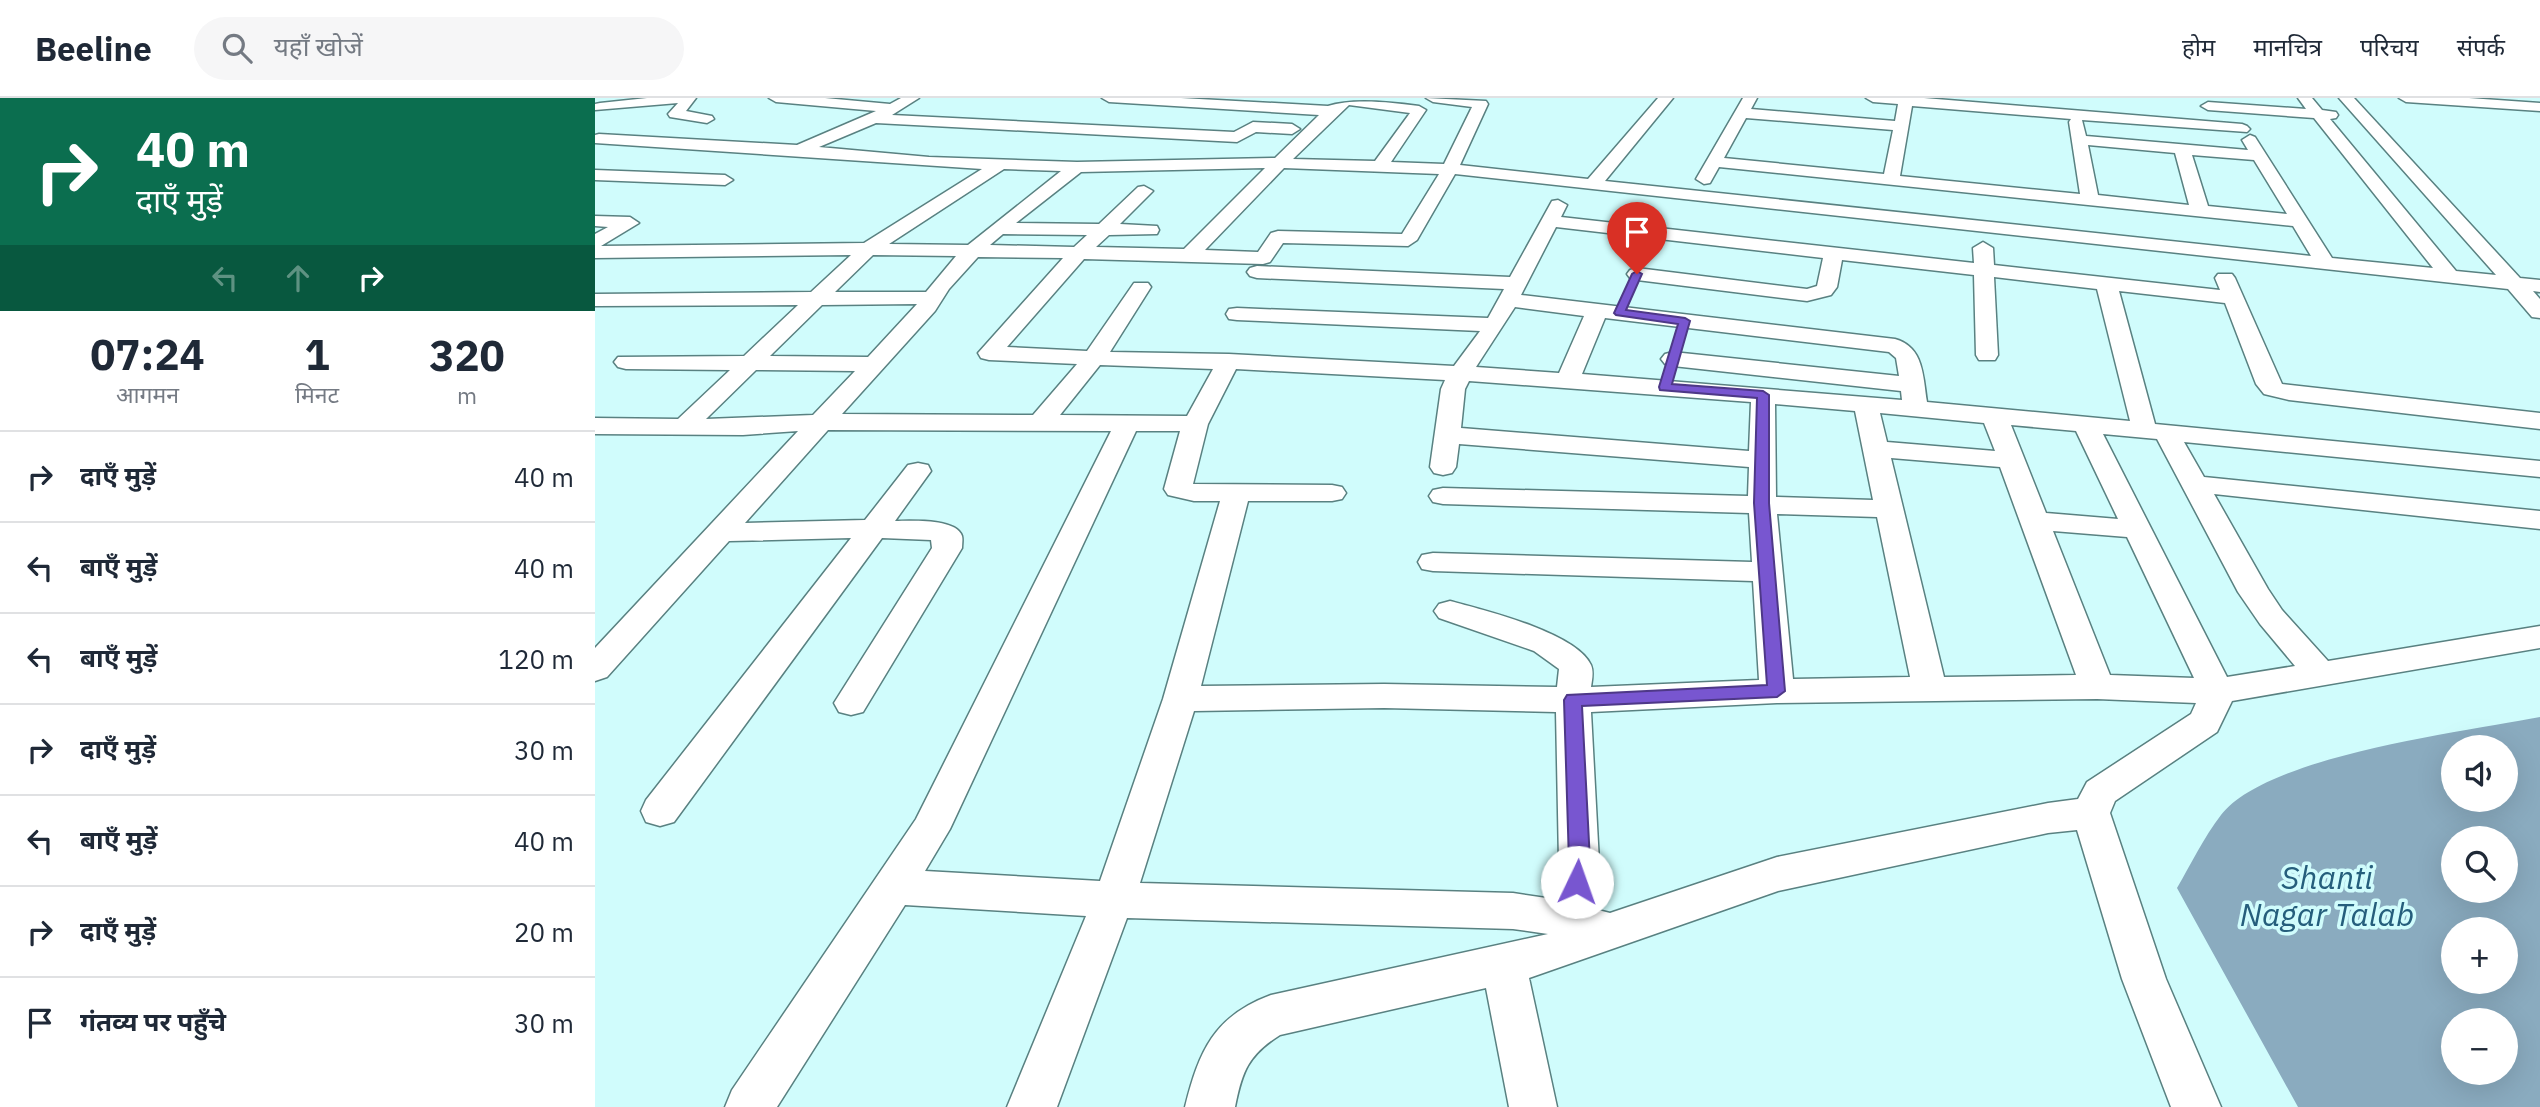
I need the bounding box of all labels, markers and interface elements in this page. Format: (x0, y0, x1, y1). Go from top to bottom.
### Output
search box (194, 17, 684, 80)
text: Beeline (35, 27, 152, 70)
icon: search (218, 29, 256, 67)
text: यहाँ खोजें (274, 29, 363, 63)
text: होम (2182, 31, 2215, 63)
text: मानचित्र (2253, 31, 2322, 63)
text: परिचय (2360, 31, 2419, 63)
text: संपर्क (2457, 31, 2505, 63)
text: 40 m (136, 117, 250, 180)
icon: right (21, 126, 112, 217)
text: दाएँ मुड़ें (136, 179, 223, 221)
pin (1607, 202, 1667, 274)
icon: arrive (1618, 213, 1656, 251)
icon: left (206, 259, 244, 297)
icon: ahead (279, 259, 317, 297)
icon: right (352, 259, 390, 297)
text: 07:24 (90, 327, 205, 382)
text: 1 (304, 327, 330, 382)
text: 320 (429, 328, 505, 383)
text: आगमन (116, 379, 179, 409)
text: मिनट (295, 379, 339, 409)
text: m (457, 380, 477, 410)
icon: right (21, 458, 59, 496)
text: दाएँ मुड़ें (80, 458, 156, 492)
text: 40 m (514, 460, 574, 494)
icon: left (21, 549, 59, 587)
text: बाएँ मुड़ें (80, 549, 157, 583)
text: 40 m (514, 551, 574, 585)
icon: left (21, 640, 59, 678)
text: बाएँ मुड़ें (80, 640, 157, 674)
text: 120 m (498, 642, 574, 676)
icon: right (21, 731, 59, 769)
text: दाएँ मुड़ें (80, 731, 156, 765)
text: 30 m (514, 733, 574, 767)
map controls (2441, 735, 2518, 1085)
button: sound (2441, 735, 2518, 812)
icon: left (21, 822, 59, 860)
text: बाएँ मुड़ें (80, 822, 157, 856)
text: 40 m (514, 824, 574, 858)
button: search (2441, 826, 2518, 903)
position arrow (1540, 845, 1614, 919)
water label: Shanti Nagar Talab (2240, 856, 2414, 935)
icon: right (21, 913, 59, 951)
text: दाएँ मुड़ें (80, 913, 156, 947)
text: 20 m (514, 915, 574, 949)
button: + (2441, 917, 2518, 994)
icon: arrive (21, 1004, 59, 1042)
text: गंतव्य पर पहुँचे (80, 1004, 226, 1038)
text: 30 m (514, 1006, 574, 1040)
button: − (2441, 1008, 2518, 1085)

